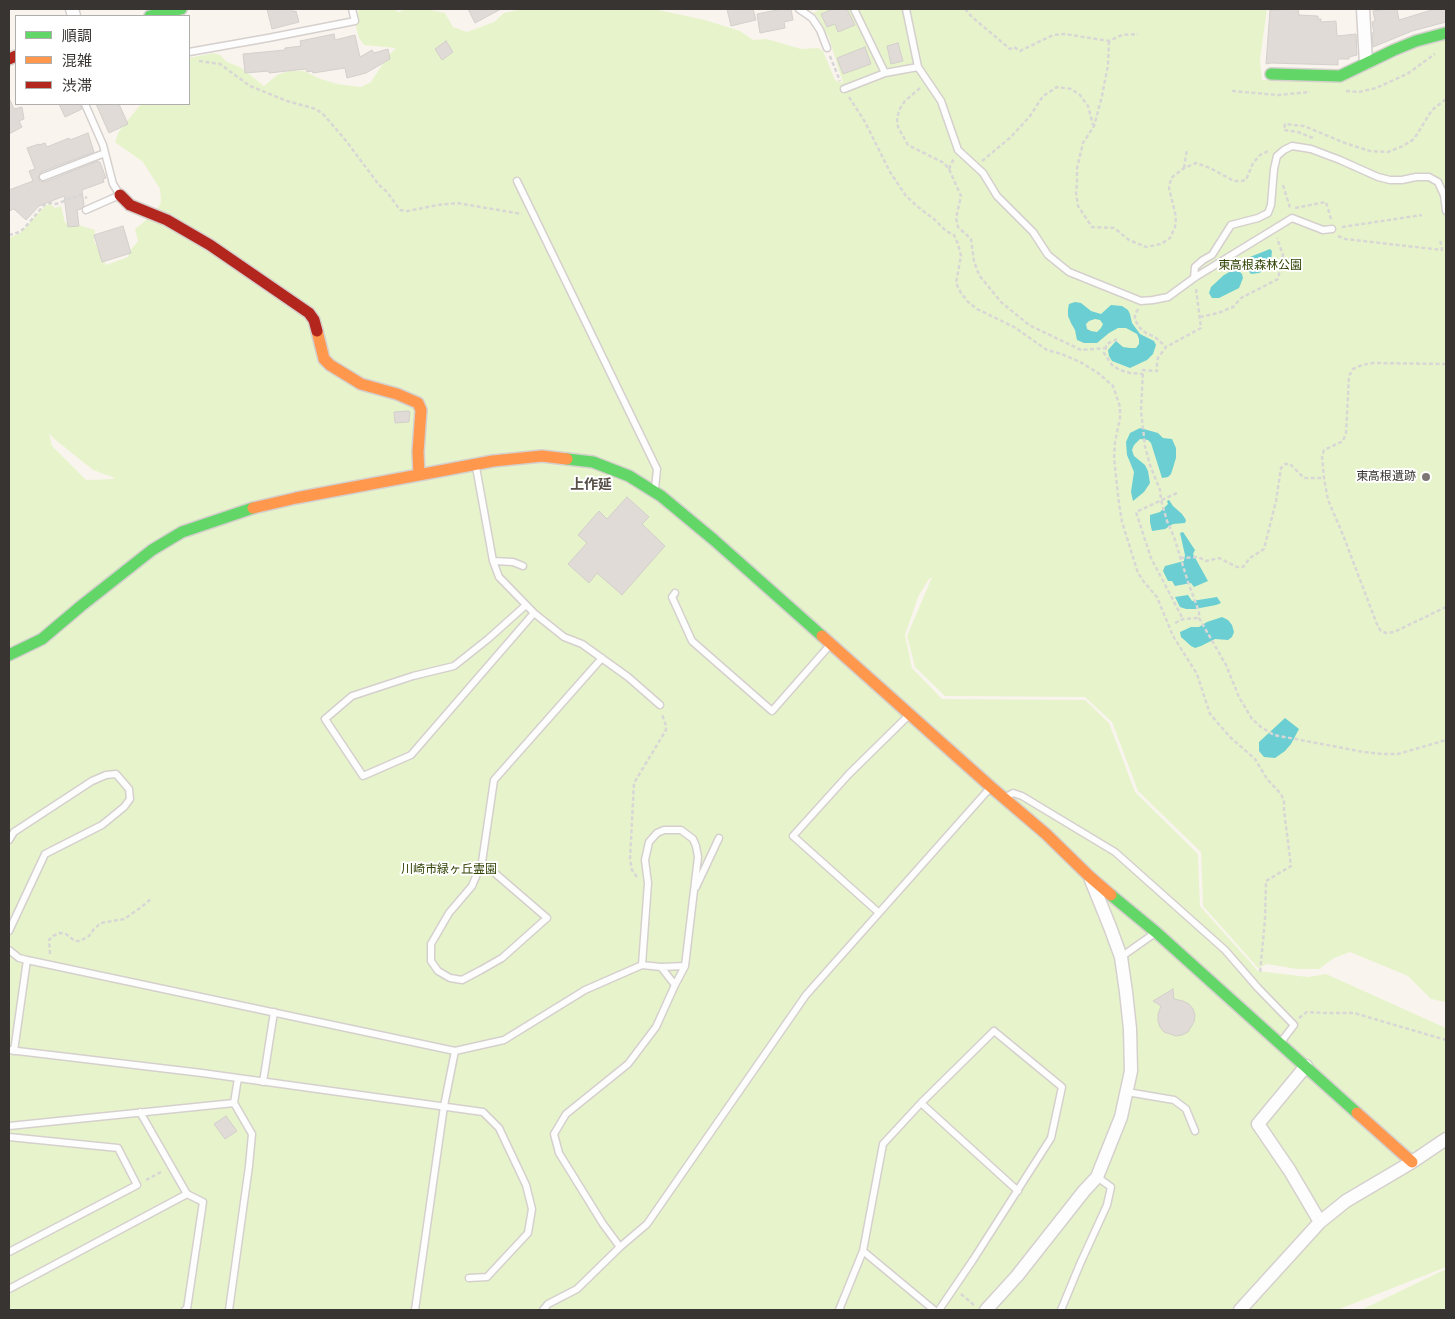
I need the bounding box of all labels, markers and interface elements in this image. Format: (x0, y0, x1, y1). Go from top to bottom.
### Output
legend (15, 15, 190, 105)
text: 順調 (62, 25, 92, 46)
text: 混雑 (62, 50, 92, 71)
text: 渋滞 (62, 75, 92, 96)
park label: 東高根森林公園 (1218, 259, 1302, 273)
place label: 東高根遺跡 (1356, 470, 1416, 484)
marker: 東高根遺跡 (1420, 471, 1432, 483)
district label: 上作延 (570, 477, 612, 493)
park label: 川崎市緑ヶ丘霊園 (401, 863, 497, 877)

